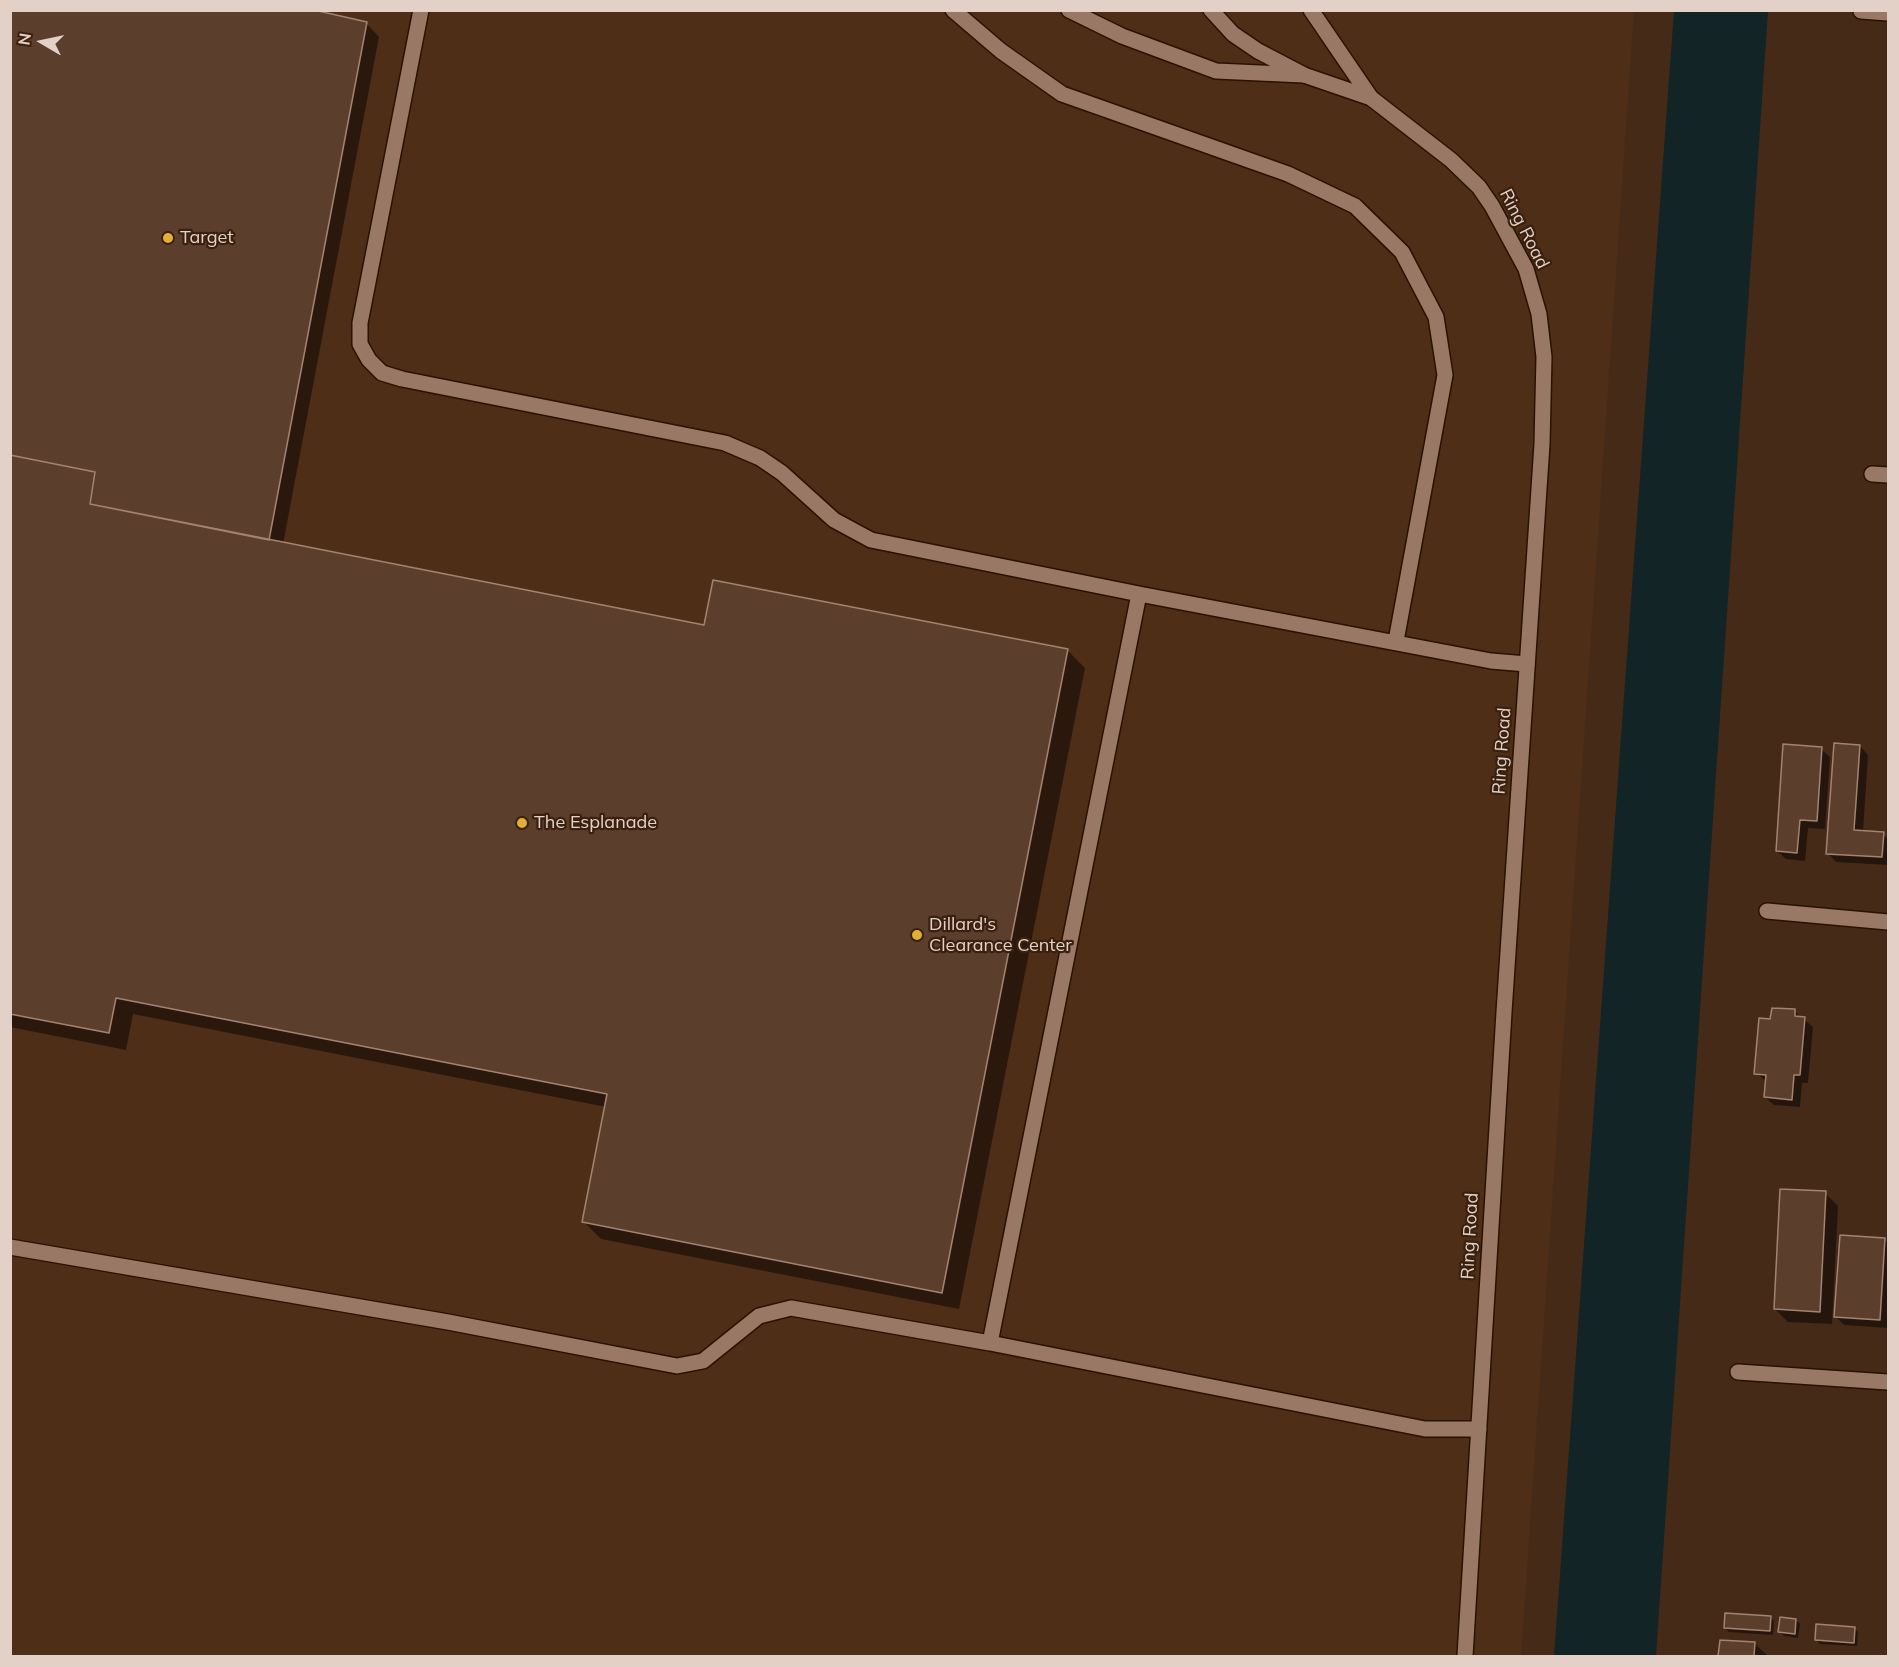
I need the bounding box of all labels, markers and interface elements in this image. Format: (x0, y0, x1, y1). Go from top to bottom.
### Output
north arrow (12, 12, 72, 72)
text: N (13, 32, 35, 47)
street label: Ring Road (1495, 185, 1553, 273)
place label: Target (180, 227, 234, 249)
marker: Target (161, 231, 175, 245)
street label: Ring Road (1488, 707, 1516, 795)
place label: The Esplanade (534, 812, 657, 834)
marker: The Esplanade (515, 816, 529, 830)
place label: Dillard's Clearance Center (929, 914, 1072, 956)
marker: Dillard's Clearance Center (910, 928, 924, 942)
street label: Ring Road (1457, 1192, 1483, 1280)

